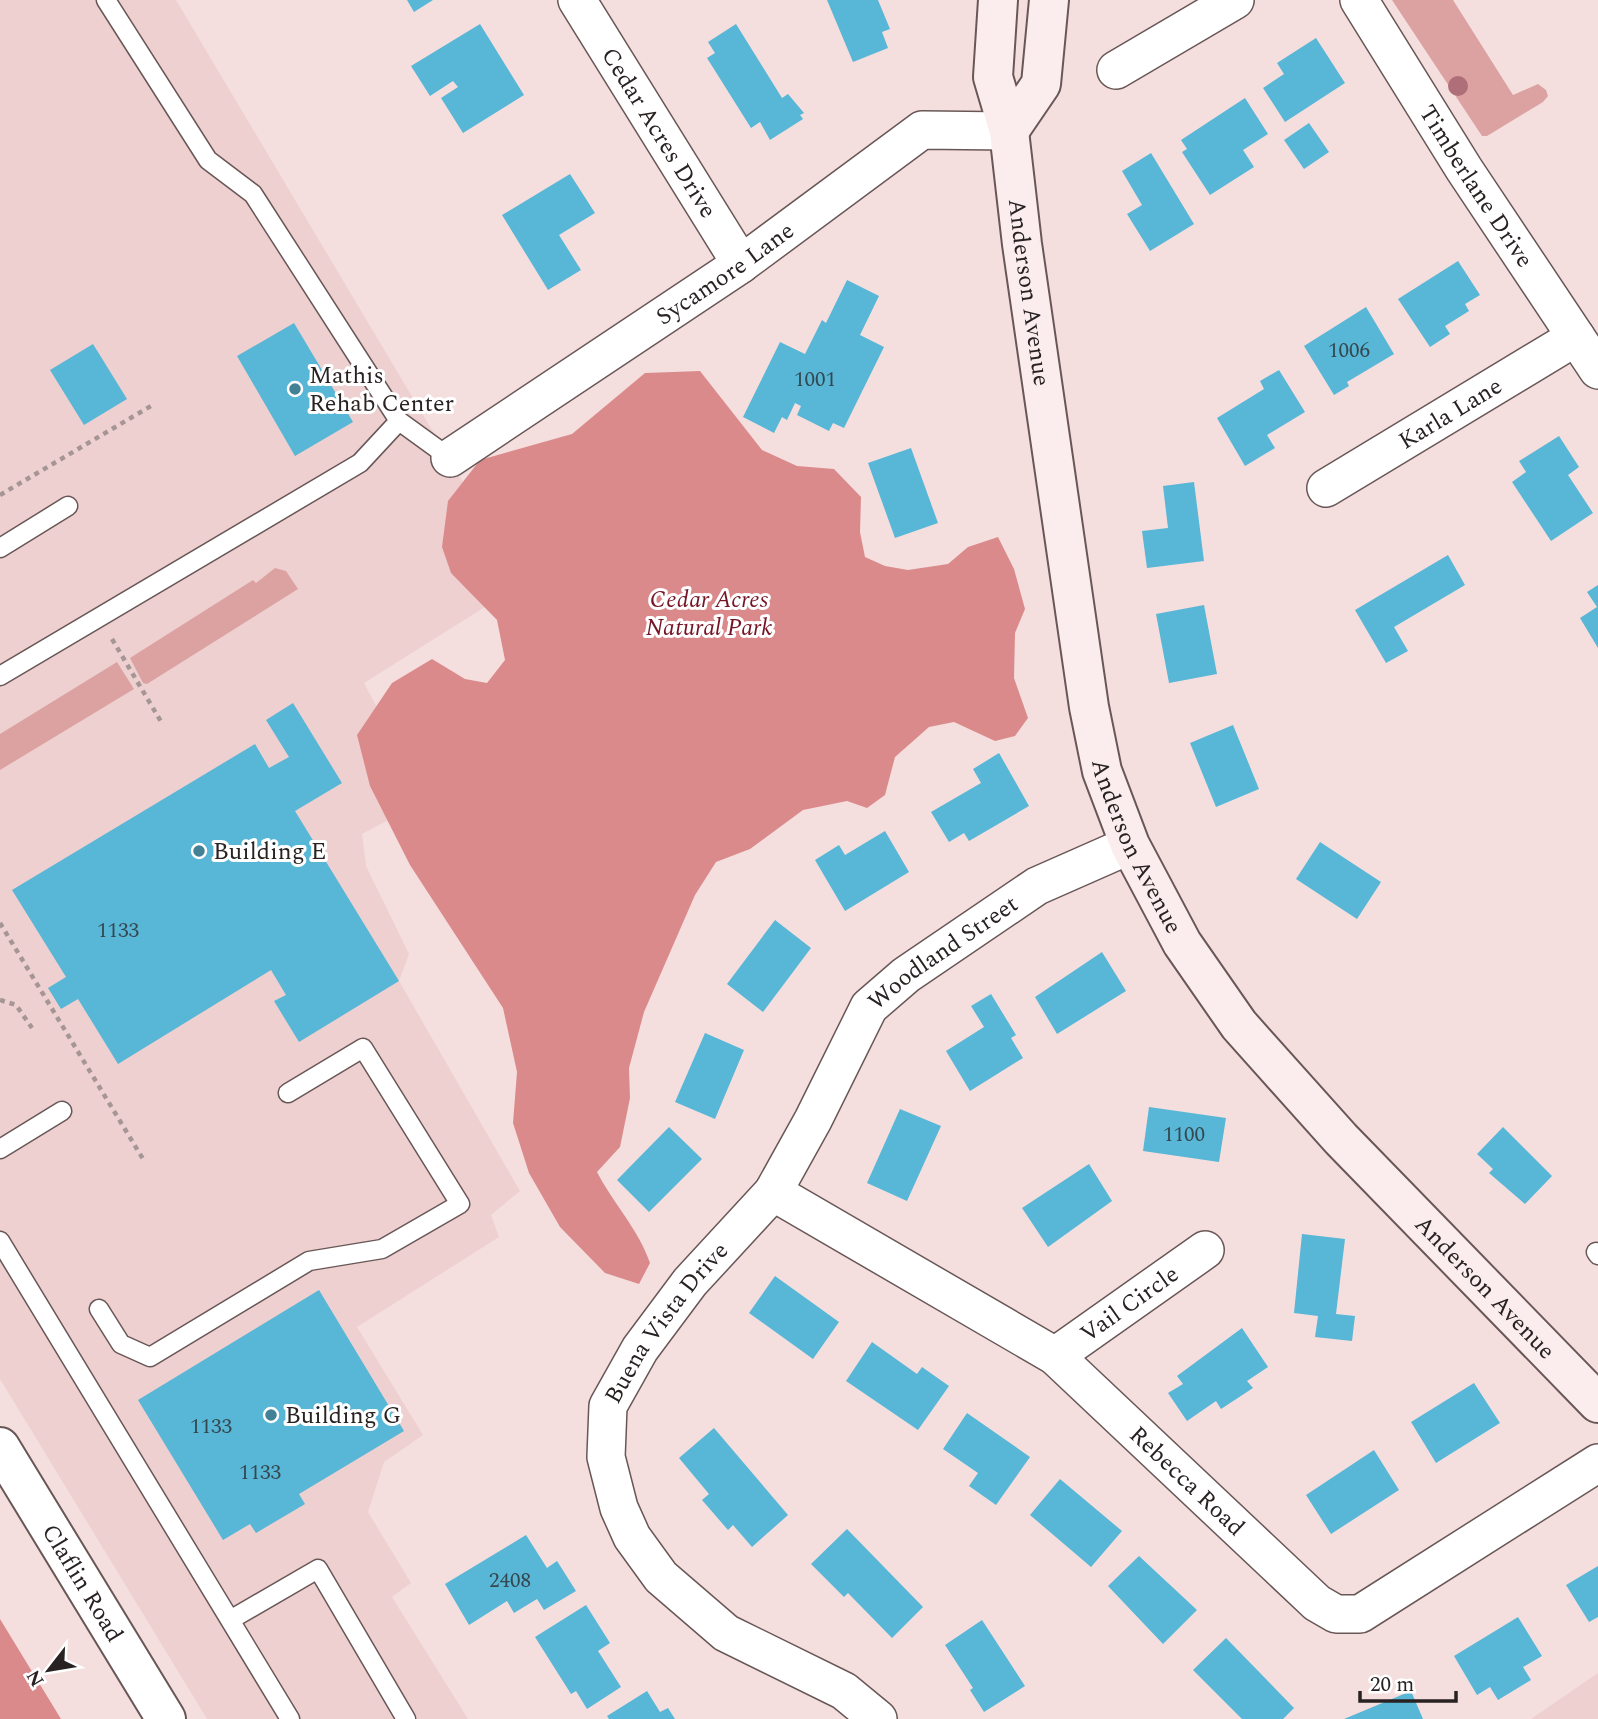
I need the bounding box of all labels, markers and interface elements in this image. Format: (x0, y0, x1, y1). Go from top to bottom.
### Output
street label: Cedar Acres Drive (592, 41, 725, 225)
street label: Timberlane Drive (1409, 98, 1542, 275)
street label: Anderson Avenue (998, 197, 1059, 389)
street label: Sycamore Lane (649, 213, 802, 335)
house number: 1006 (1328, 335, 1370, 367)
place label: Mathis Rehab Center (309, 358, 454, 422)
house number: 1001 (794, 364, 836, 396)
street label: Karla Lane (1392, 369, 1509, 459)
marker: Mathis Rehab Center (287, 381, 303, 397)
park label: Cedar Acres Natural Park (645, 582, 773, 646)
street label: Anderson Avenue (1081, 756, 1191, 941)
place label: Building E (213, 834, 326, 870)
marker: Building E (191, 843, 207, 859)
street label: Woodland Street (860, 887, 1026, 1019)
house number: 1133 (97, 915, 139, 947)
house number: 1100 (1163, 1119, 1205, 1151)
street label: Anderson Avenue (1406, 1208, 1563, 1368)
street label: Buena Vista Drive (596, 1234, 737, 1411)
street label: Vail Circle (1073, 1257, 1187, 1352)
place label: Building G (285, 1398, 401, 1434)
marker: Building G (263, 1407, 279, 1423)
house number: 1133 (190, 1411, 232, 1443)
street label: Rebecca Road (1121, 1418, 1253, 1545)
house number: 1133 (239, 1457, 281, 1489)
street label: Claflin Road (32, 1517, 132, 1649)
house number: 2408 (489, 1565, 531, 1597)
north arrow (14, 1635, 84, 1705)
scale bar (1360, 1660, 1456, 1704)
text: N (19, 1664, 52, 1692)
text: 20 m (1370, 1669, 1414, 1701)

